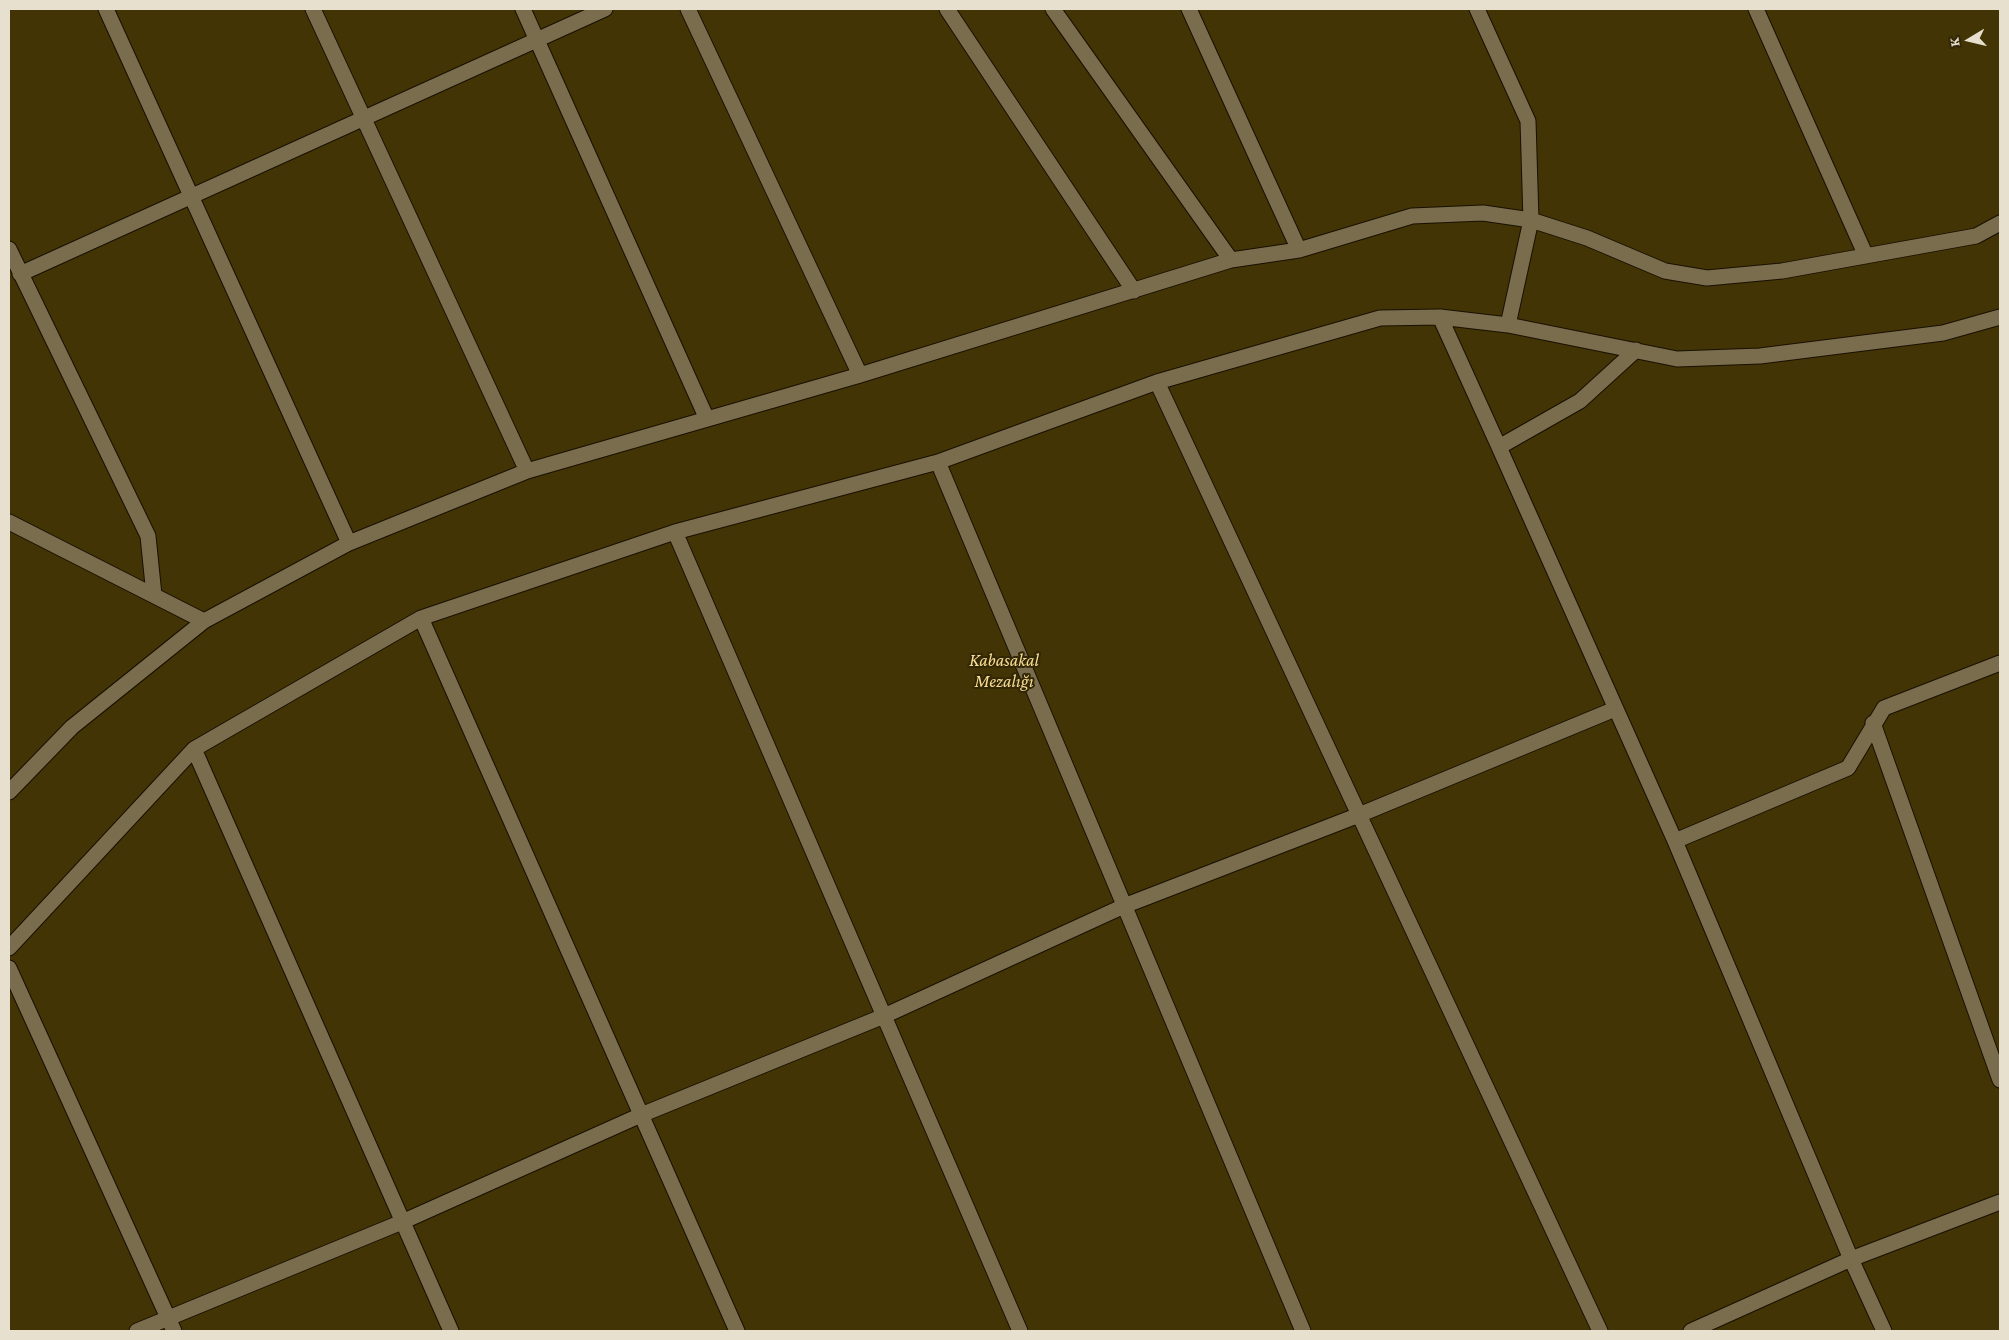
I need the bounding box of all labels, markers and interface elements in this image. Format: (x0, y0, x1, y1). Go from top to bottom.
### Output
north arrow (1944, 15, 1994, 65)
text: K (1946, 37, 1963, 48)
park label: Kabasakal Mezalığı (969, 649, 1039, 692)

